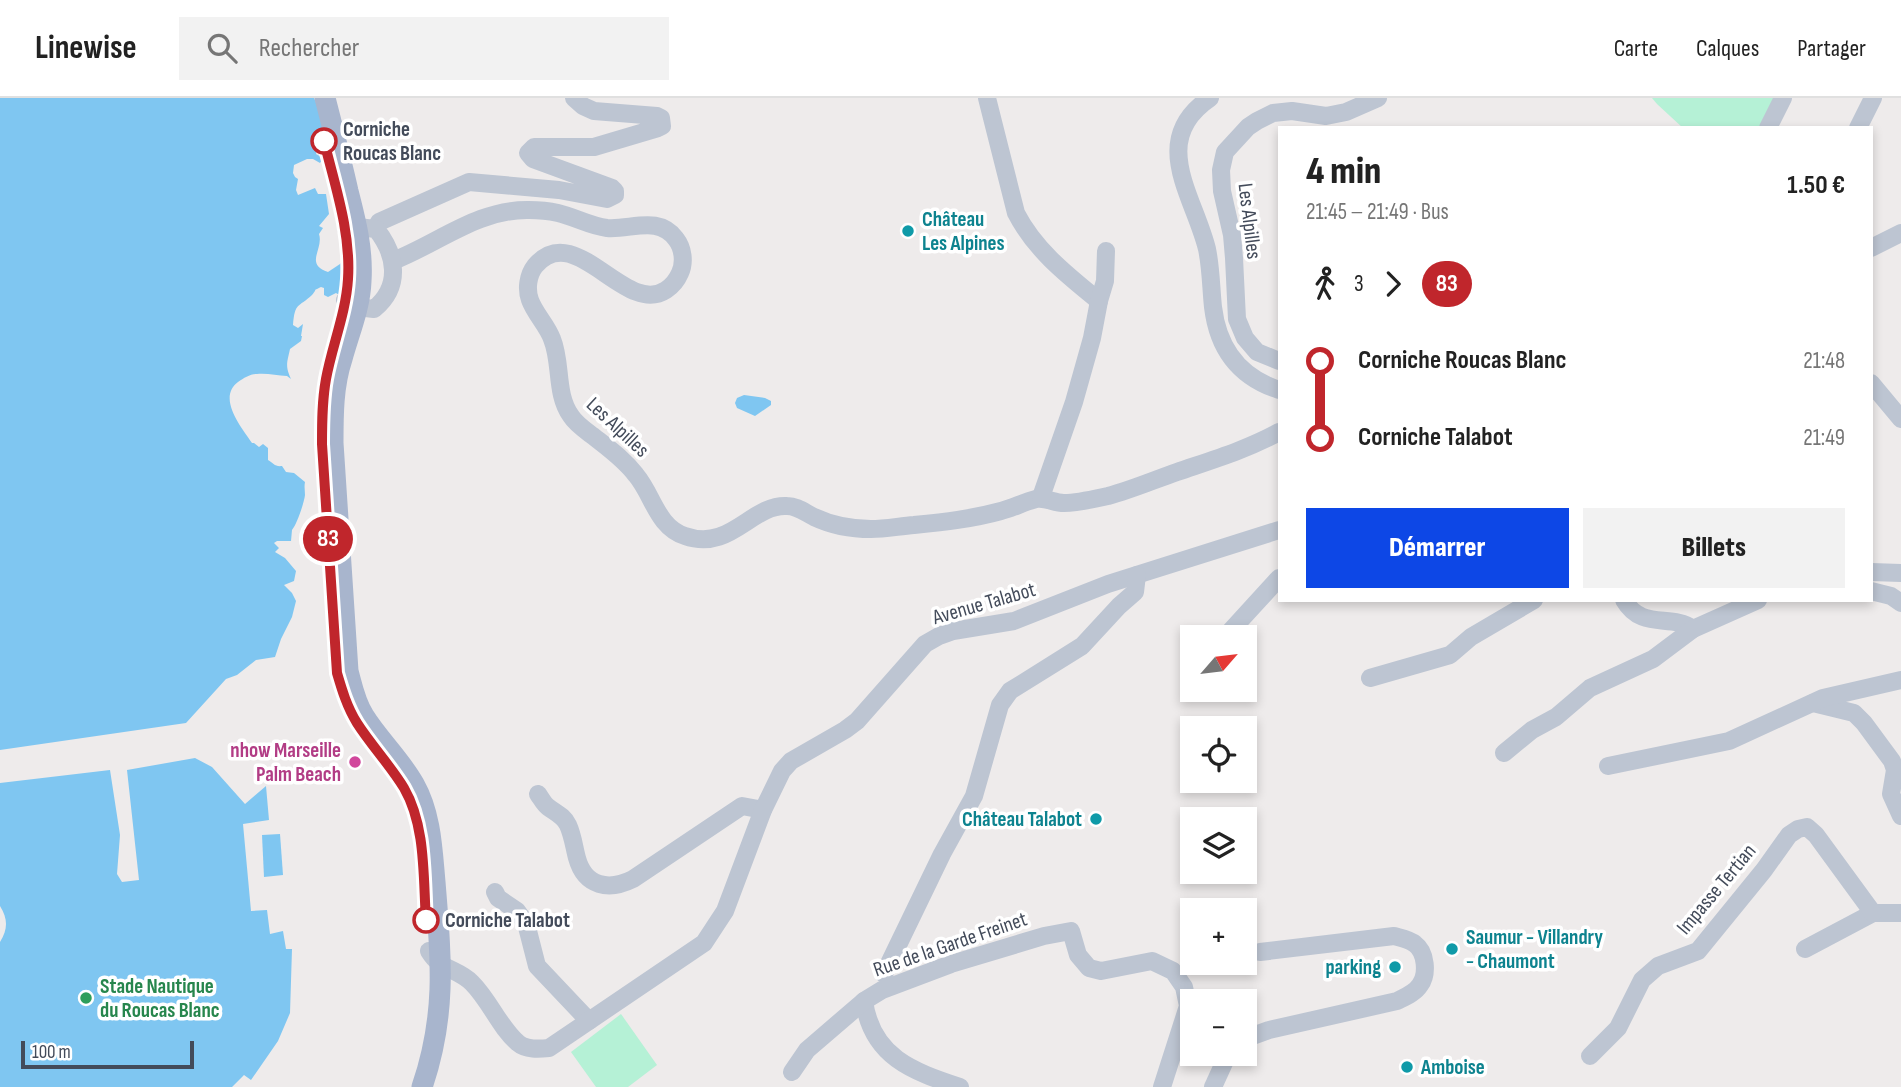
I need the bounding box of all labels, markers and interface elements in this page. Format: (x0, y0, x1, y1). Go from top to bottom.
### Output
search box (179, 17, 669, 80)
text: Linewise (35, 28, 137, 68)
icon: search (203, 29, 241, 67)
text: Rechercher (259, 33, 359, 64)
text: Carte (1614, 34, 1658, 63)
text: Calques (1696, 34, 1759, 63)
text: Partager (1797, 34, 1866, 63)
place label: Corniche Roucas Blanc (343, 117, 441, 166)
marker: Corniche Roucas Blanc (311, 128, 337, 154)
text: 4 min (1306, 149, 1381, 194)
text: 1.50 € (1787, 170, 1845, 201)
street label: Les Alpilles (1232, 182, 1267, 261)
text: 21:45 – 21:49 · Bus (1306, 198, 1449, 226)
place label: Château Les Alpines (922, 207, 1005, 256)
marker: Château Les Alpines (900, 223, 916, 239)
icon: walk (1306, 265, 1344, 303)
icon: forward (1374, 265, 1412, 303)
text: 83 (1436, 269, 1458, 298)
text: 3 (1354, 270, 1364, 298)
text: Corniche Roucas Blanc (1358, 345, 1566, 376)
text: 21:48 (1803, 347, 1845, 375)
street label: Les Alpilles (581, 392, 654, 463)
text: Corniche Talabot (1358, 422, 1513, 453)
text: 21:49 (1803, 424, 1845, 452)
button: Démarrer (1306, 508, 1569, 588)
button: Billets (1583, 508, 1845, 588)
line badge: 83 (296, 516, 360, 562)
text: 83 (317, 524, 339, 553)
street label: Avenue Talabot (929, 577, 1038, 630)
north arrow (1180, 625, 1256, 702)
map controls (1180, 625, 1257, 1066)
button: locate (1180, 716, 1257, 793)
place label: nhow Marseille Palm Beach (230, 738, 341, 787)
marker: nhow Marseille Palm Beach (347, 754, 363, 770)
place label: Château Talabot (962, 807, 1082, 832)
button: layers (1180, 807, 1257, 884)
marker: Château Talabot (1088, 811, 1104, 827)
street label: Impasse Tertian (1671, 839, 1761, 940)
button: + (1180, 898, 1257, 975)
marker: Corniche Talabot (413, 907, 439, 933)
street label: Rue de la Garde Freinet (870, 907, 1030, 982)
place label: Corniche Talabot (445, 908, 570, 933)
place label: Saumur - Villandry - Chaumont (1466, 925, 1603, 974)
marker: Saumur - Villandry - Chaumont (1444, 941, 1460, 957)
place label: parking (1326, 955, 1381, 980)
marker: parking (1387, 959, 1403, 975)
place label: Stade Nautique du Roucas Blanc (100, 974, 220, 1023)
button: − (1180, 989, 1257, 1066)
marker: Stade Nautique du Roucas Blanc (78, 990, 94, 1006)
scale bar (21, 1038, 194, 1070)
text: 100 m (32, 1041, 71, 1064)
place label: Amboise (1420, 1055, 1485, 1080)
marker: Amboise (1399, 1059, 1415, 1075)

